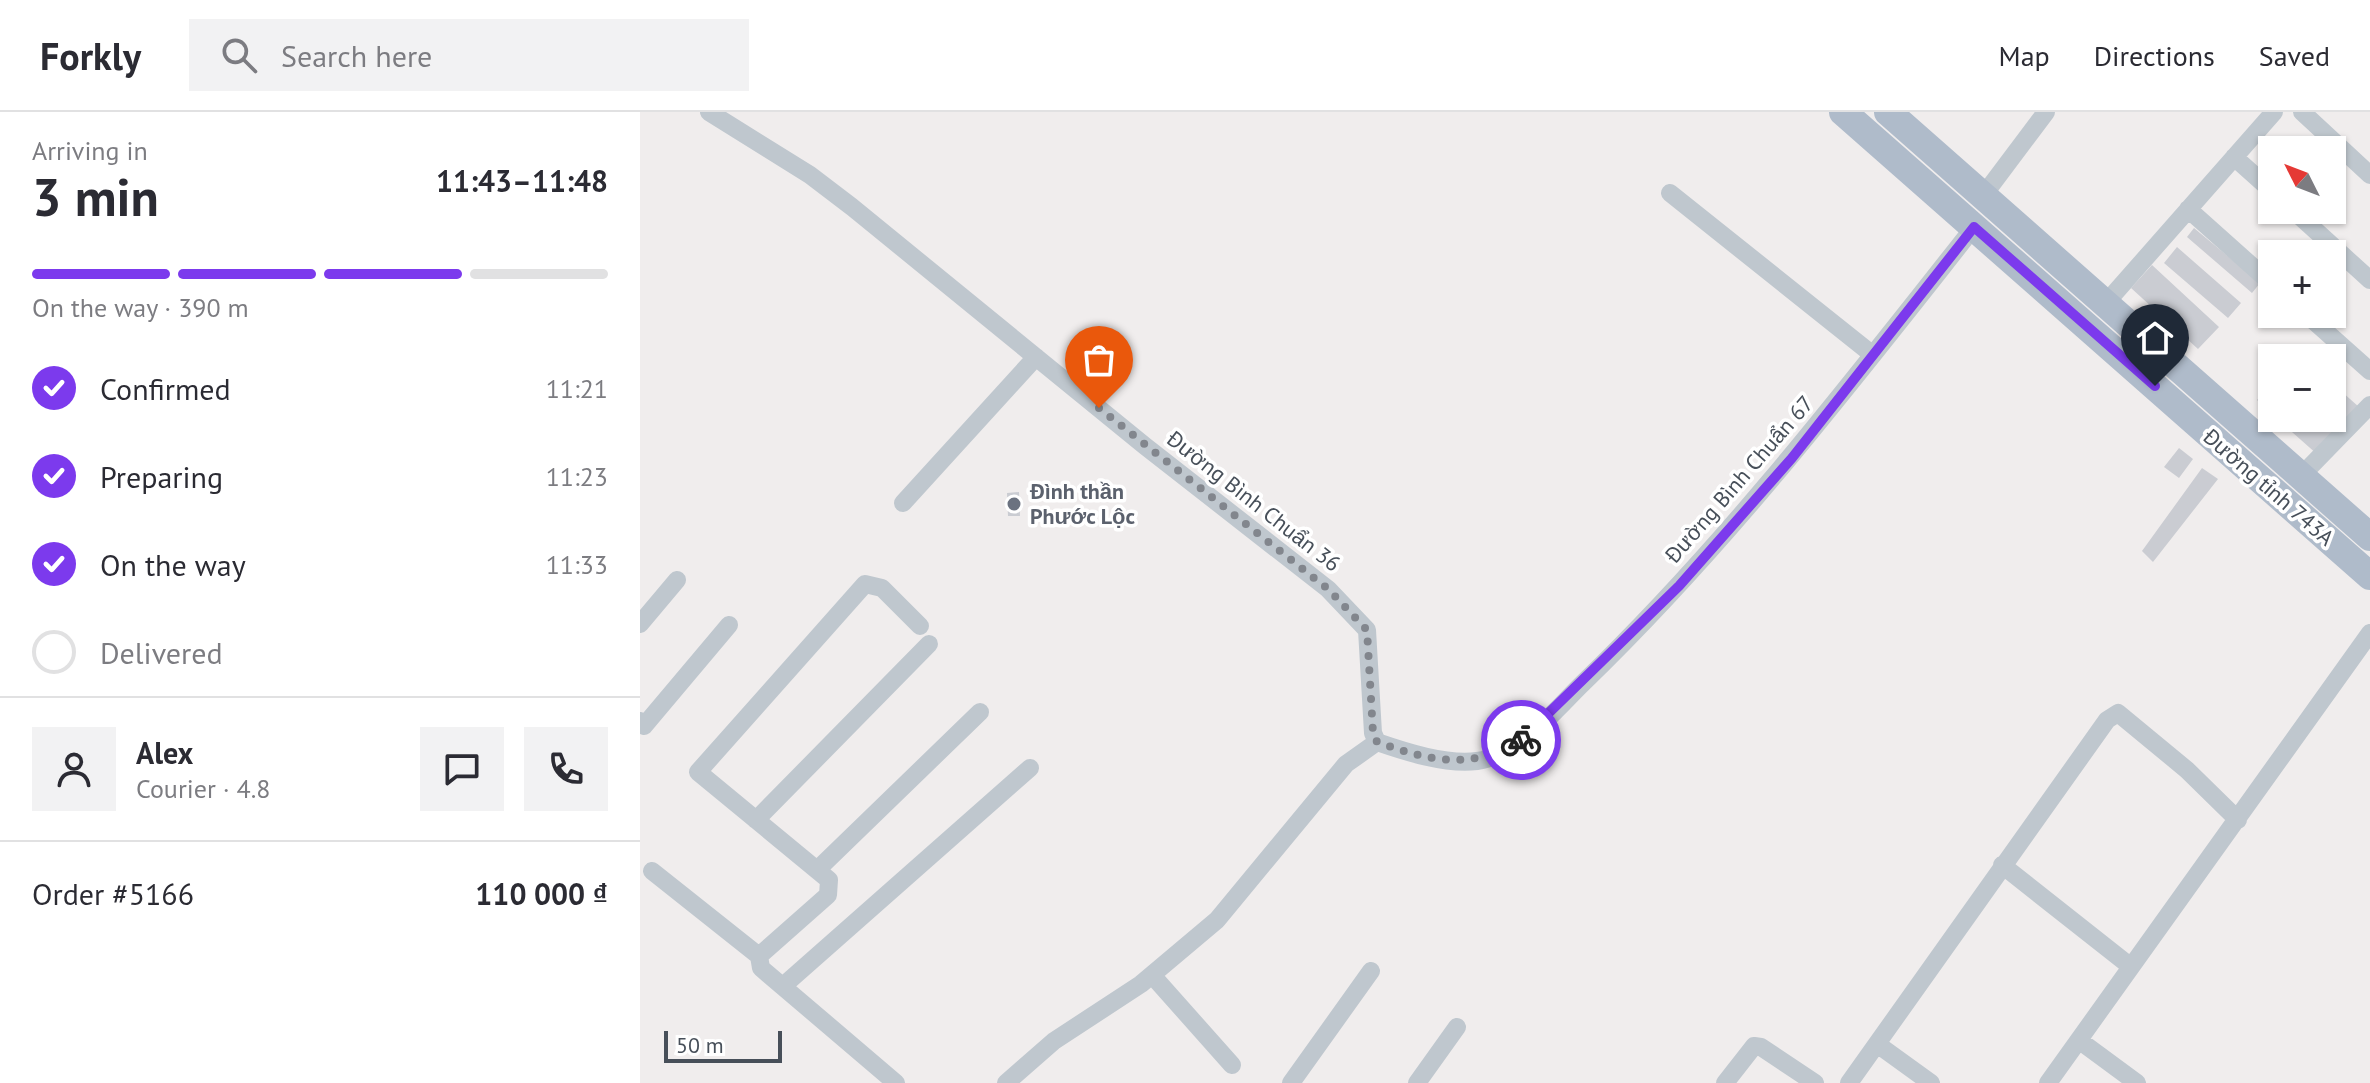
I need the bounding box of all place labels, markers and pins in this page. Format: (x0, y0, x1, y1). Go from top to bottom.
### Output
pin (2121, 304, 2189, 386)
pin (1065, 326, 1133, 408)
place label: Đình thần Phước Lộc (1029, 477, 1135, 530)
marker: Đình thần Phước Lộc (1005, 495, 1023, 513)

